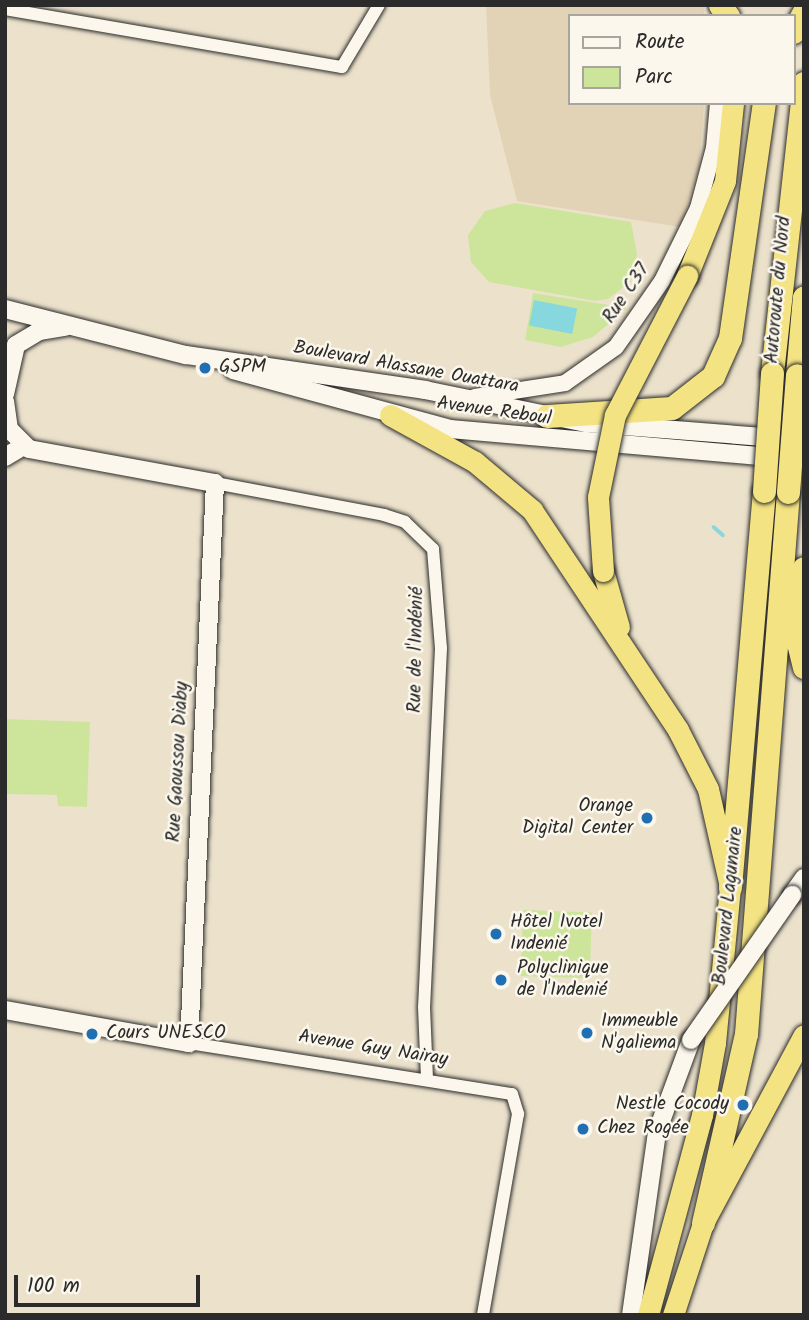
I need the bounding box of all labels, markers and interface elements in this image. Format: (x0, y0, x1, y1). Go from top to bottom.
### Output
legend (568, 14, 795, 105)
text: Route (635, 26, 684, 59)
text: Parc (635, 61, 673, 94)
street label: Autoroute du Nord (761, 215, 797, 365)
street label: Rue C37 (599, 260, 655, 328)
street label: Boulevard Alassane Ouattara (292, 337, 520, 399)
place label: GSPM (219, 357, 266, 379)
marker: GSPM (197, 360, 213, 376)
street label: Avenue Reboul (435, 393, 553, 431)
street label: Rue de l'Indénié (405, 587, 429, 713)
street label: Rue Gaoussou Diaby (163, 681, 195, 843)
place label: Orange Digital Center (522, 796, 633, 840)
marker: Orange Digital Center (639, 810, 655, 826)
street label: Boulevard Lagunaire (709, 826, 749, 986)
place label: Hôtel Ivotel Indenié (510, 912, 603, 956)
marker: Hôtel Ivotel Indenié (488, 926, 504, 942)
place label: Polyclinique de l'Indenié (517, 958, 608, 1002)
marker: Polyclinique de l'Indenié (491, 970, 511, 990)
place label: Immeuble N'galiema (601, 1011, 678, 1055)
place label: Cours UNESCO (106, 1023, 226, 1045)
marker: Immeuble N'galiema (579, 1025, 595, 1041)
marker: Cours UNESCO (84, 1026, 100, 1042)
street label: Avenue Guy Nairay (297, 1026, 449, 1072)
place label: Nestle Cocody (616, 1094, 729, 1116)
marker: Nestle Cocody (735, 1097, 751, 1113)
place label: Chez Rogée (597, 1118, 689, 1140)
marker: Chez Rogée (575, 1121, 591, 1137)
scale bar (18, 1260, 203, 1304)
text: 100 m (27, 1270, 80, 1303)

